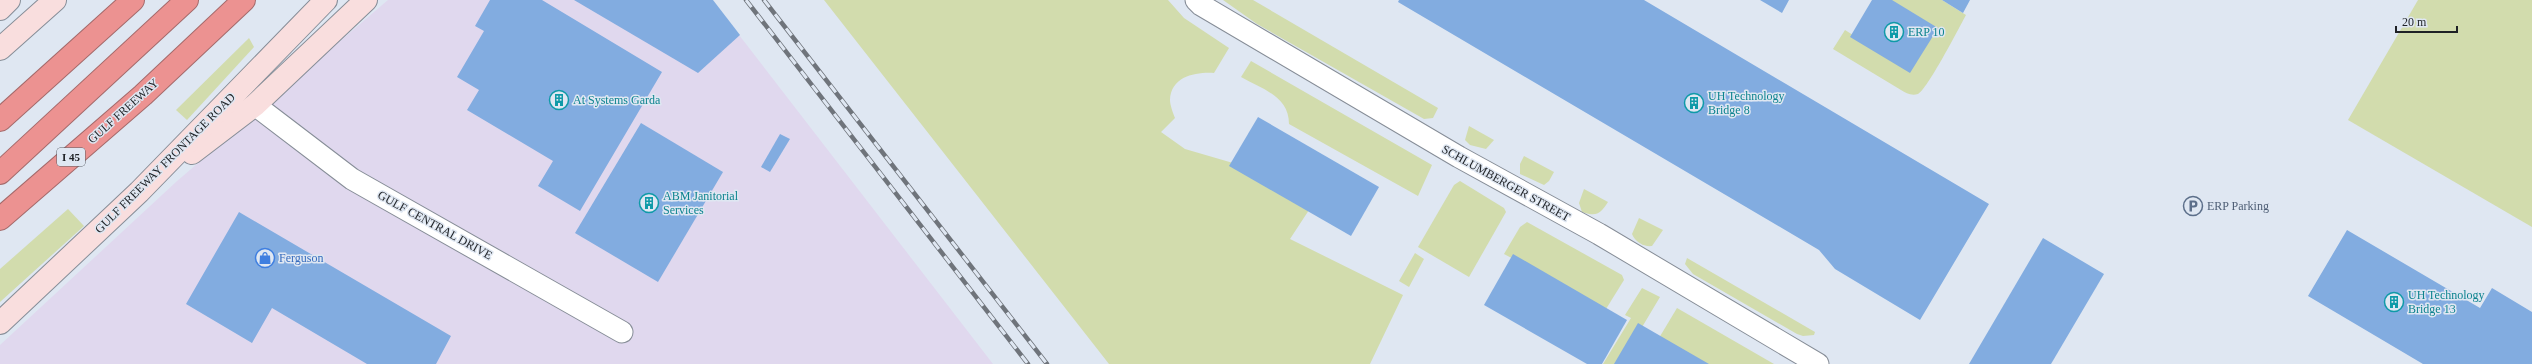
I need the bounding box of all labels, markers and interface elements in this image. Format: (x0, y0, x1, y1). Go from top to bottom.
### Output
scale bar (2396, 8, 2457, 34)
text: 20 m (2402, 15, 2427, 29)
building icon: ERP 10 (1883, 21, 1905, 43)
place label: ERP 10 (1908, 25, 1945, 39)
street label: GULF FREEWAY (85, 75, 161, 146)
building icon: At Systems Garda (548, 89, 570, 111)
place label: UH Technology Bridge 8 (1708, 89, 1785, 117)
street label: GULF FREEWAY FRONTAGE ROAD (92, 90, 238, 236)
building icon: UH Technology Bridge 8 (1683, 92, 1705, 114)
place label: At Systems Garda (573, 93, 661, 107)
street label: SCHLUMBERGER STREET (1439, 142, 1573, 224)
road number: I 45 (57, 148, 85, 166)
street label: GULF CENTRAL DRIVE (375, 188, 495, 262)
place label: ABM Janitorial Services (663, 189, 739, 217)
building icon: ABM Janitorial Services (638, 192, 660, 214)
parking icon: ERP Parking (2182, 195, 2204, 217)
place label: ERP Parking (2207, 199, 2269, 213)
shop icon: Ferguson (254, 247, 276, 269)
place label: Ferguson (279, 251, 323, 265)
place label: UH Technology Bridge 13 (2408, 288, 2485, 316)
building icon: UH Technology Bridge 13 (2383, 291, 2405, 313)

